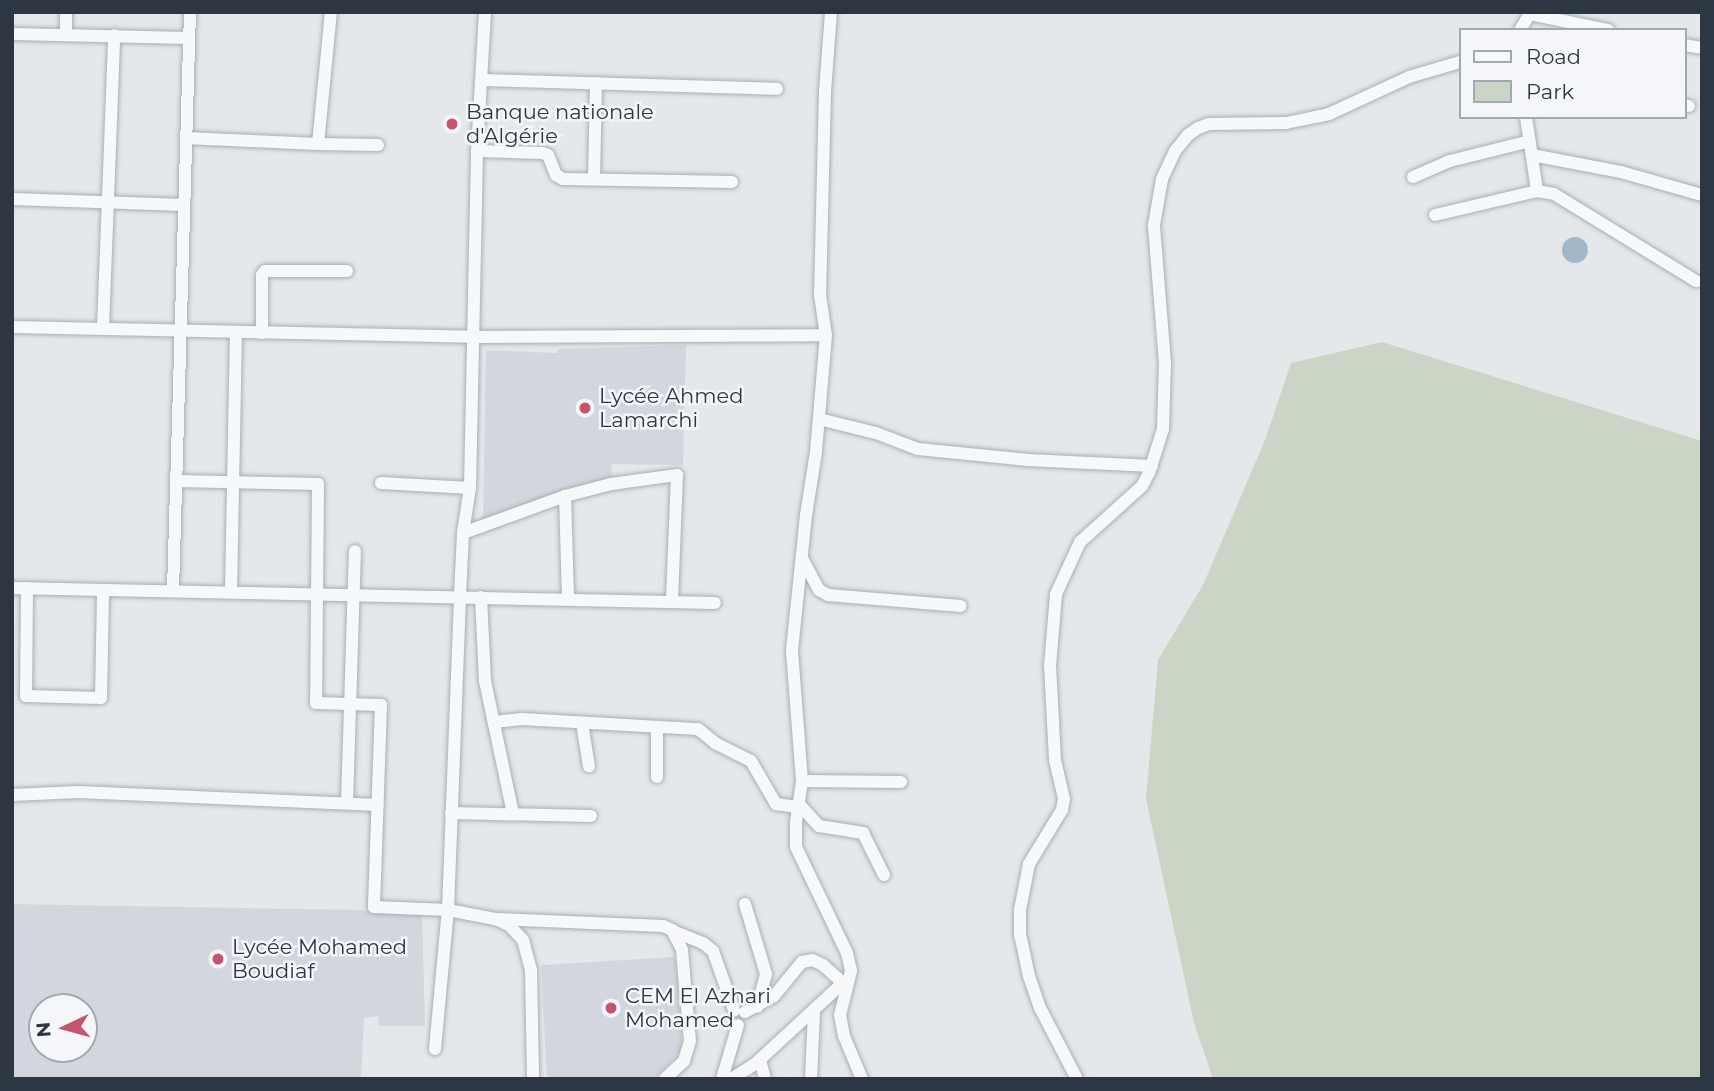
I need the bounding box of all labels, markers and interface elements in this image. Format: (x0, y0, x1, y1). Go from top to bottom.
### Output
legend (1458, 28, 1686, 119)
text: Road (1526, 44, 1581, 69)
text: Park (1526, 79, 1574, 104)
place label: Banque nationale d'Algérie (466, 99, 654, 149)
marker: Banque nationale d'Algérie (444, 116, 460, 132)
place label: Lycée Ahmed Lamarchi (599, 383, 743, 433)
marker: Lycée Ahmed Lamarchi (577, 400, 593, 416)
place label: Lycée Mohamed Boudiaf (232, 934, 407, 984)
marker: Lycée Mohamed Boudiaf (210, 951, 226, 967)
place label: CEM El Azhari Mohamed (625, 983, 771, 1033)
north arrow (28, 993, 98, 1063)
marker: CEM El Azhari Mohamed (603, 1000, 619, 1016)
text: N (31, 1021, 56, 1038)

